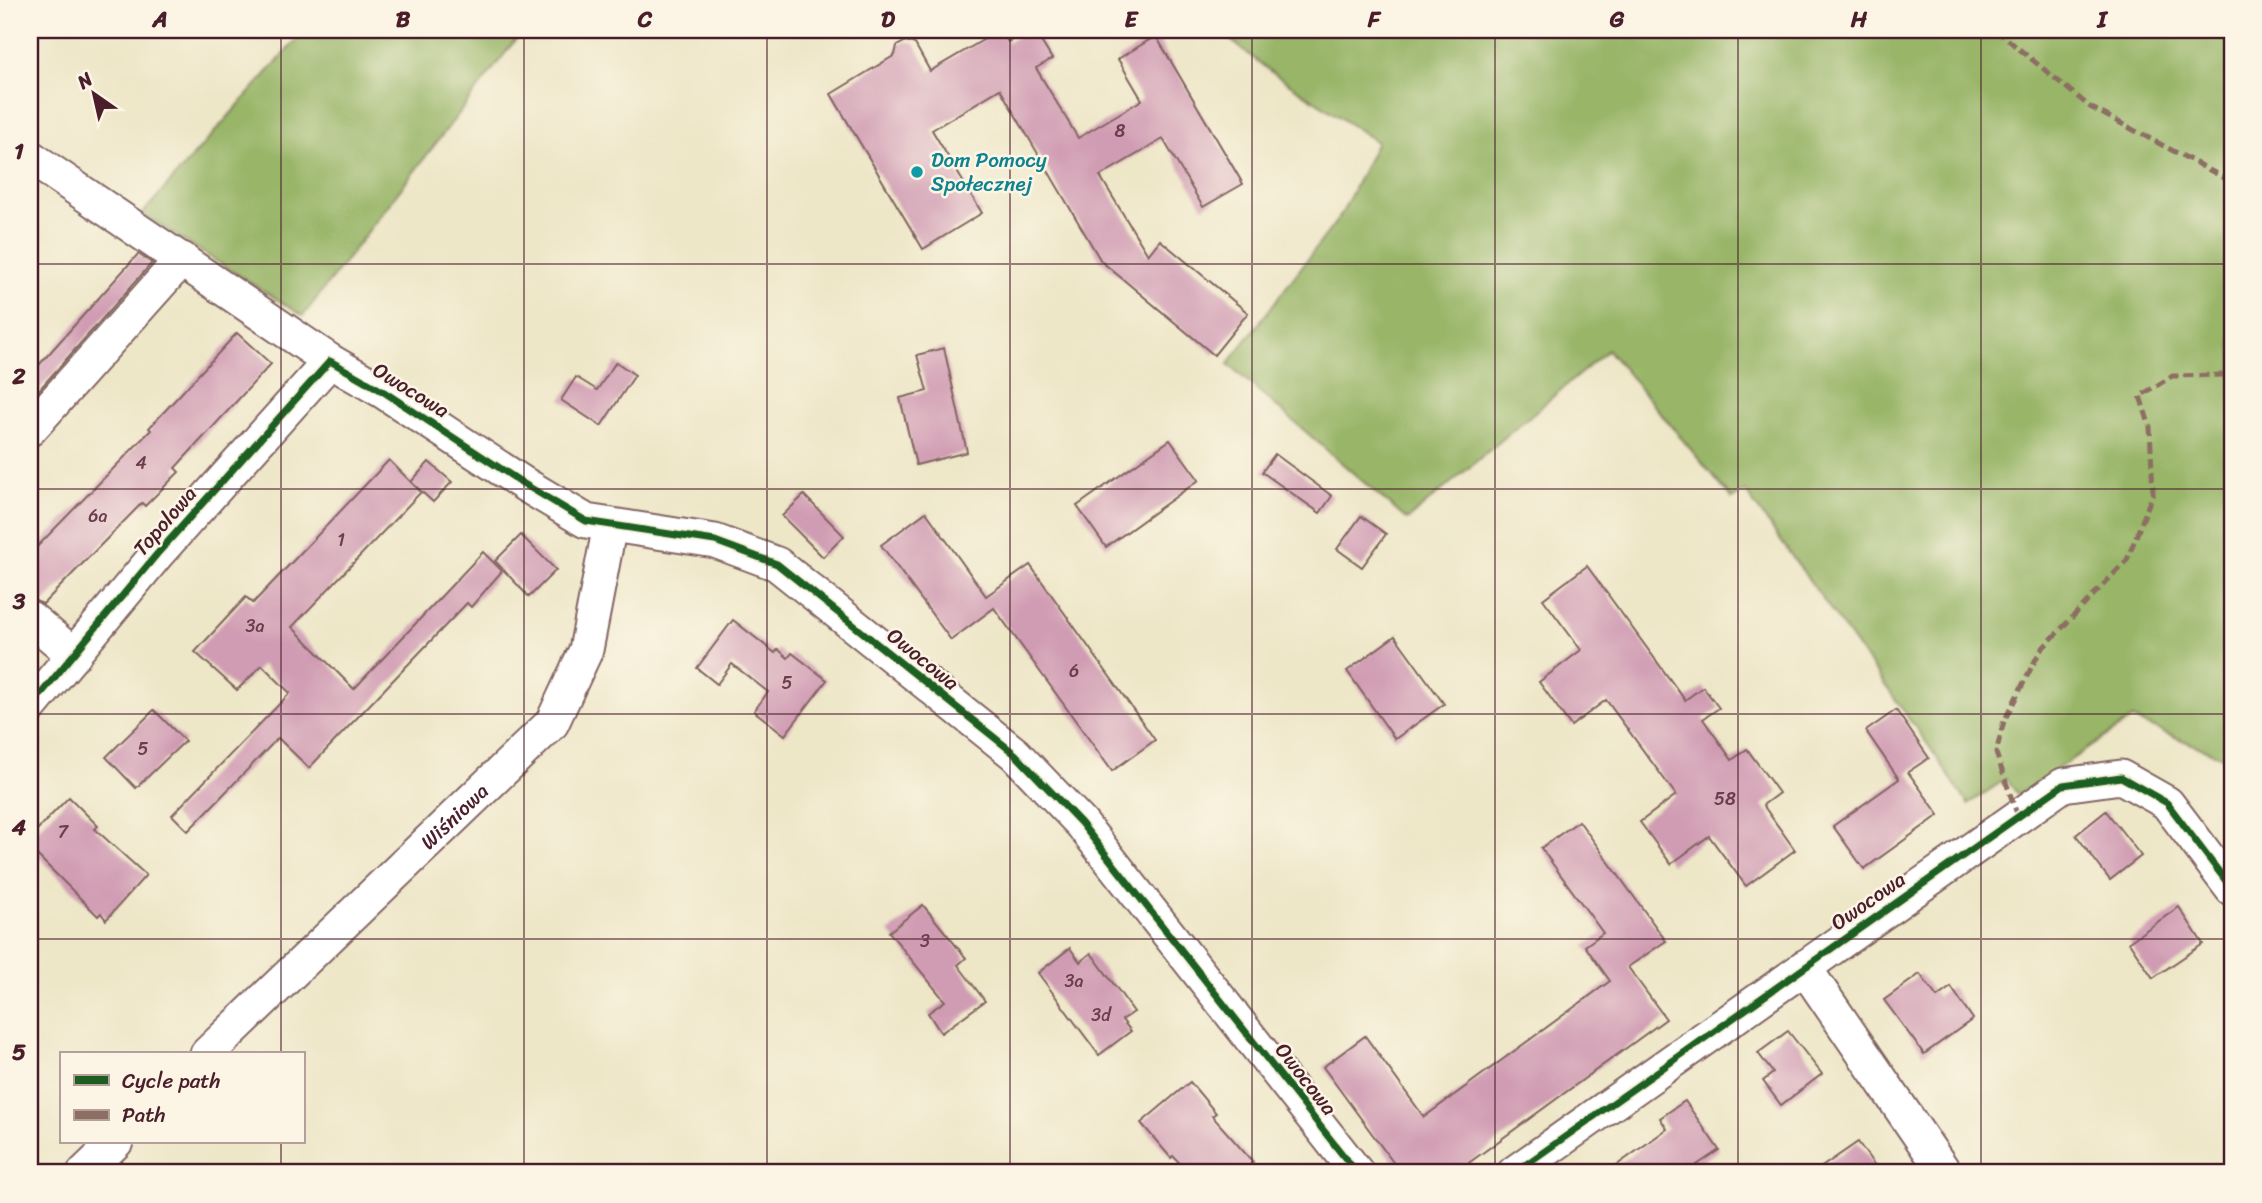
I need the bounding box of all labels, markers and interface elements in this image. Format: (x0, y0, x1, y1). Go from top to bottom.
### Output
text: A (151, 0, 168, 40)
text: B (396, 0, 411, 40)
text: C (637, 0, 653, 40)
text: D (881, 0, 896, 40)
text: E (1125, 0, 1140, 40)
text: F (1367, 0, 1382, 40)
text: G (1609, 0, 1625, 40)
text: H (1850, 0, 1868, 40)
text: I (2096, 0, 2108, 40)
north arrow (60, 60, 130, 130)
text: N (69, 62, 100, 98)
house number: 8 (1115, 115, 1126, 147)
text: 1 (14, 131, 24, 172)
place label: Dom Pomocy Społecznej (931, 141, 1047, 203)
marker: Dom Pomocy Społecznej (909, 164, 925, 180)
street label: Owocowa (365, 351, 457, 429)
text: 2 (11, 356, 26, 397)
house number: 4 (135, 447, 147, 479)
street label: Topolowa (123, 477, 207, 565)
house number: 6a (88, 500, 108, 532)
house number: 1 (337, 524, 345, 556)
text: 3 (12, 581, 26, 622)
house number: 3a (246, 610, 264, 642)
street label: Owocowa (878, 617, 968, 701)
house number: 6 (1069, 655, 1079, 687)
house number: 5 (782, 667, 793, 699)
house number: 5 (138, 733, 149, 765)
street label: Wiśniowa (411, 773, 498, 859)
house number: 58 (1714, 783, 1736, 815)
text: 4 (11, 807, 27, 848)
house number: 7 (58, 816, 70, 848)
street label: Owocowa (1822, 861, 1914, 941)
house number: 3 (920, 925, 930, 957)
house number: 3a (1065, 965, 1083, 997)
house number: 3d (1091, 999, 1112, 1031)
text: 5 (12, 1032, 26, 1073)
street label: Owocowa (1265, 1034, 1347, 1125)
legend (60, 1052, 304, 1144)
text: Cycle path (122, 1062, 221, 1100)
text: Path (122, 1096, 165, 1134)

